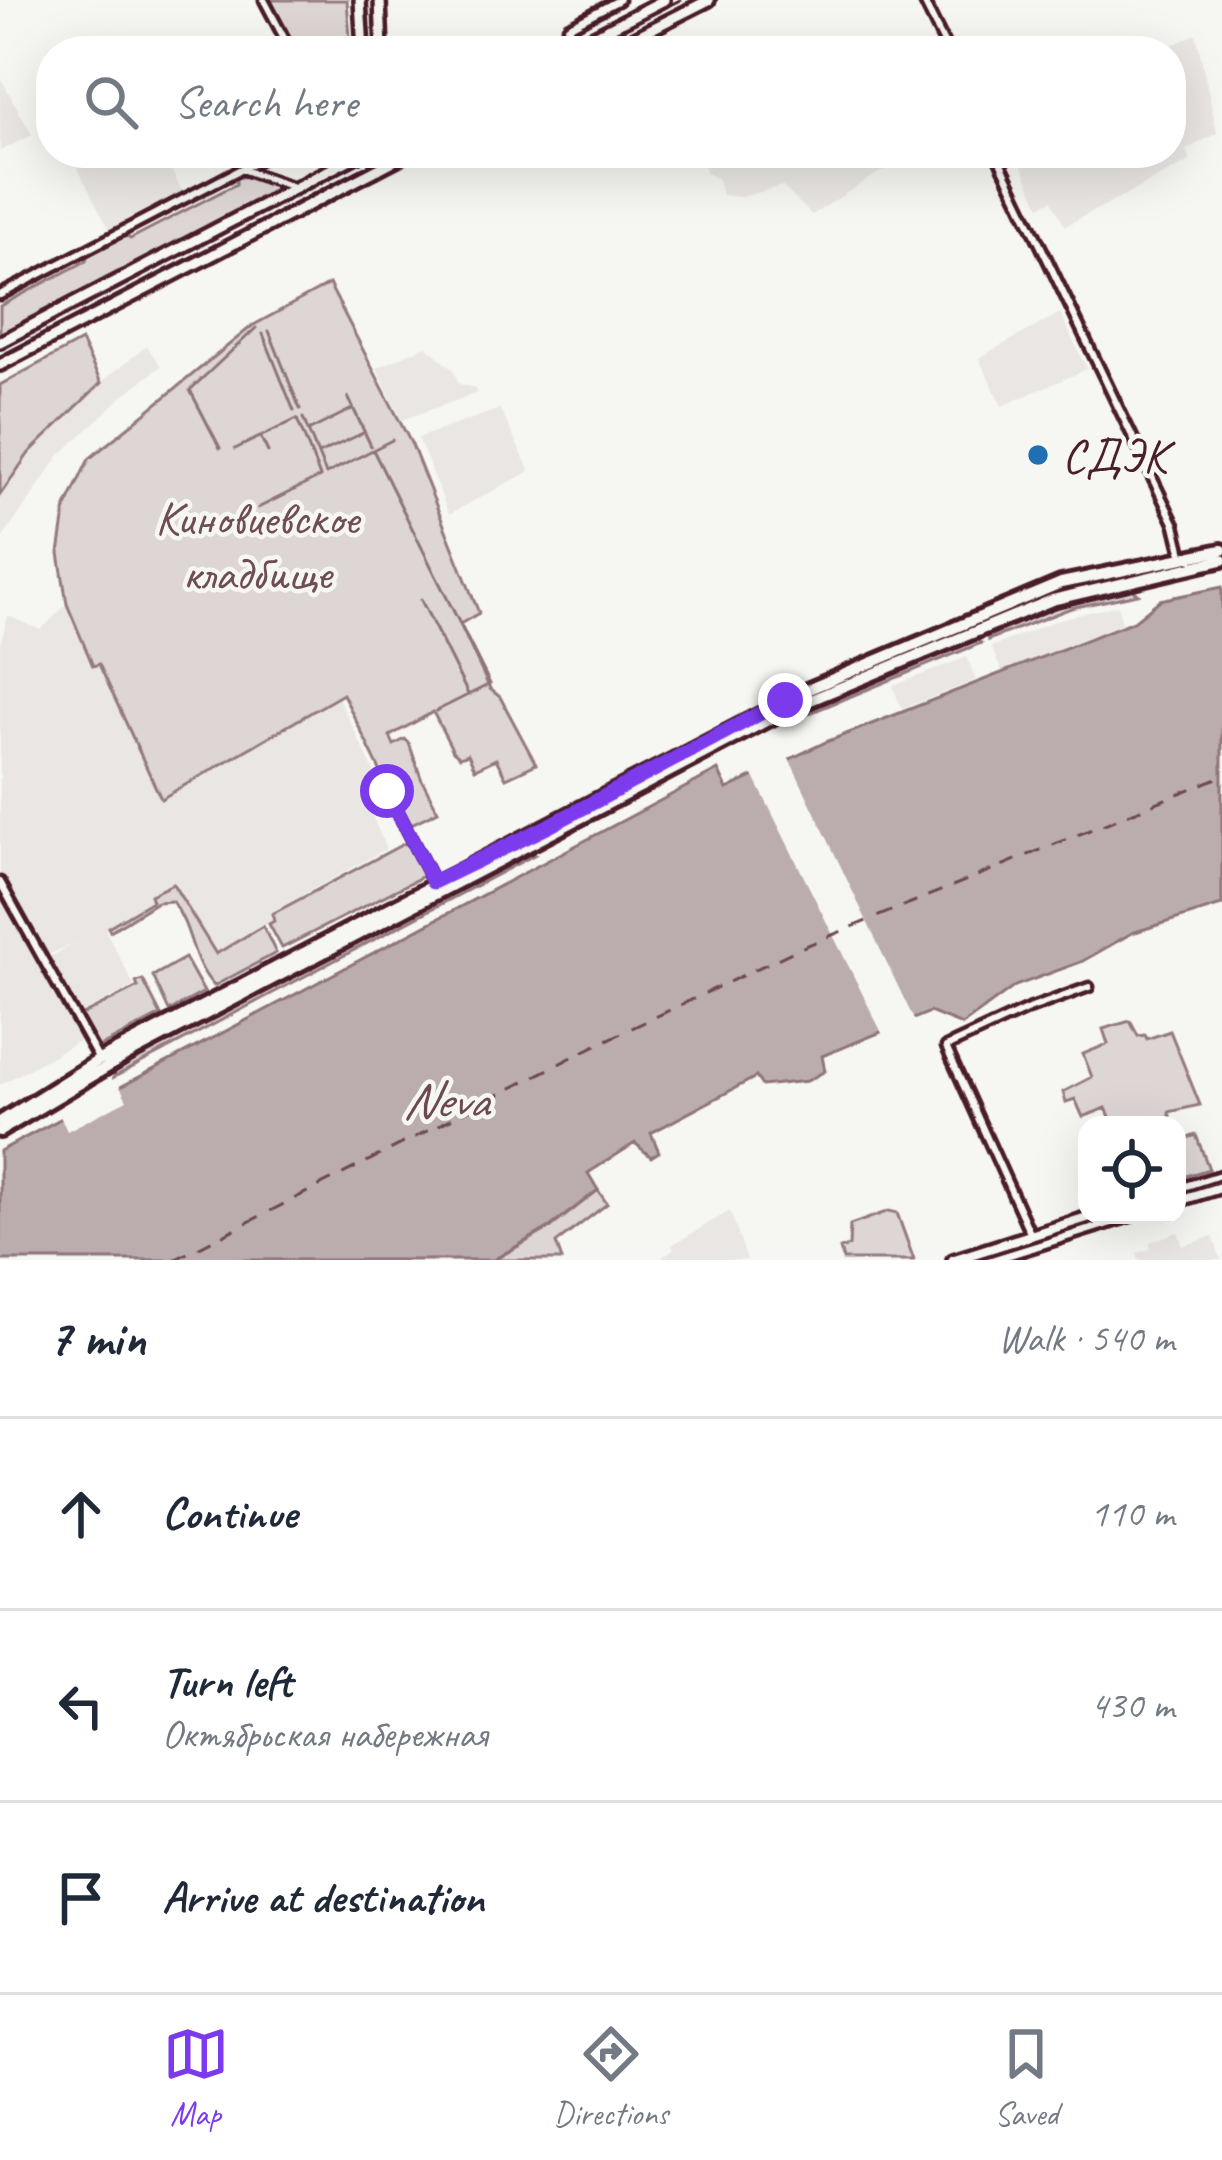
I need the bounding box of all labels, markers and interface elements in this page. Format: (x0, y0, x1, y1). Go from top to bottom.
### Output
search box (36, 36, 1186, 168)
icon: search (78, 69, 144, 135)
text: Search here (174, 74, 357, 131)
place label: СДЭК (1062, 426, 1176, 486)
marker: СДЭК (1025, 442, 1051, 468)
park label: Киновиевское кладбище (155, 488, 362, 603)
route end (758, 673, 812, 727)
route start (360, 764, 414, 818)
water label: Neva (403, 1068, 492, 1132)
map controls (1078, 1116, 1186, 1224)
button: locate (1078, 1116, 1186, 1224)
text: 7 min (48, 1306, 146, 1370)
text: Walk · 540 m (998, 1314, 1174, 1363)
icon: ahead (48, 1481, 114, 1547)
text: Continue (162, 1485, 296, 1542)
text: 110 m (1090, 1489, 1174, 1538)
text: Turn left (162, 1653, 292, 1710)
icon: left (48, 1673, 114, 1739)
text: 430 m (1090, 1681, 1174, 1730)
text: Октябрьская набережная (162, 1710, 487, 1759)
icon: arrive (48, 1865, 114, 1931)
text: Arrive at destination (162, 1869, 484, 1926)
tab: Map (163, 2021, 229, 2135)
tab: Directions (554, 2021, 668, 2135)
tab: Saved (993, 2021, 1059, 2135)

